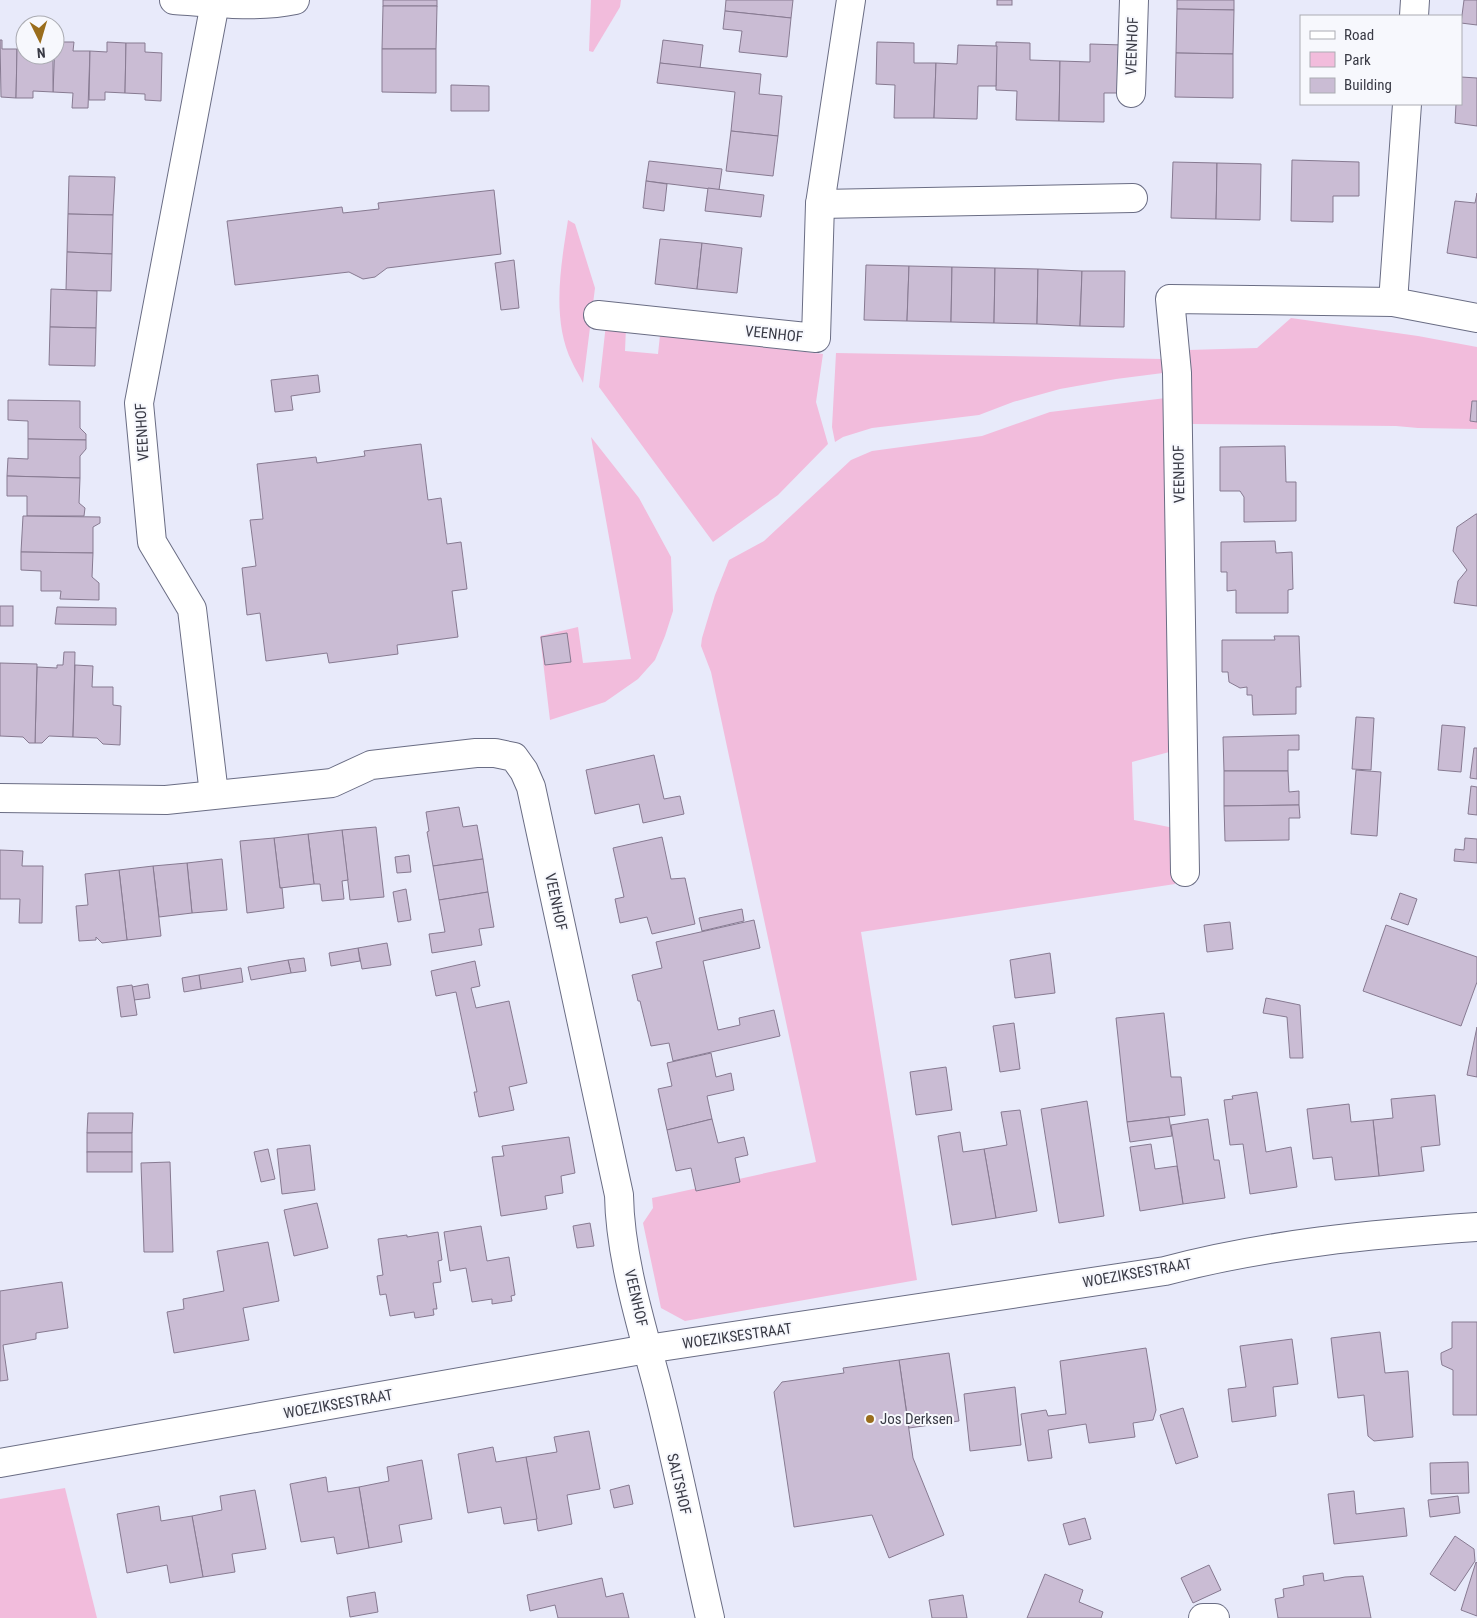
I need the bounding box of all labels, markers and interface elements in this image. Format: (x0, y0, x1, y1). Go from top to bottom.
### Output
north arrow (15, 15, 65, 65)
legend (1300, 15, 1462, 105)
street label: VEENHOF (1122, 17, 1142, 75)
text: Road (1344, 26, 1374, 44)
text: N (36, 45, 46, 61)
text: Park (1344, 51, 1371, 69)
text: Building (1344, 76, 1392, 94)
street label: VEENHOF (744, 322, 804, 346)
street label: VEENHOF (131, 402, 153, 462)
street label: VEENHOF (1169, 445, 1189, 503)
street label: VEENHOF (541, 872, 571, 932)
street label: WOEZIKSESTRAAT (1081, 1254, 1193, 1291)
street label: VEENHOF (621, 1268, 651, 1328)
street label: WOEZIKSESTRAAT (681, 1319, 793, 1353)
street label: WOEZIKSESTRAAT (282, 1385, 394, 1422)
place label: Jos Derksen (880, 1410, 953, 1428)
marker: Jos Derksen (864, 1413, 876, 1425)
street label: SALTSHOF (663, 1451, 695, 1517)

